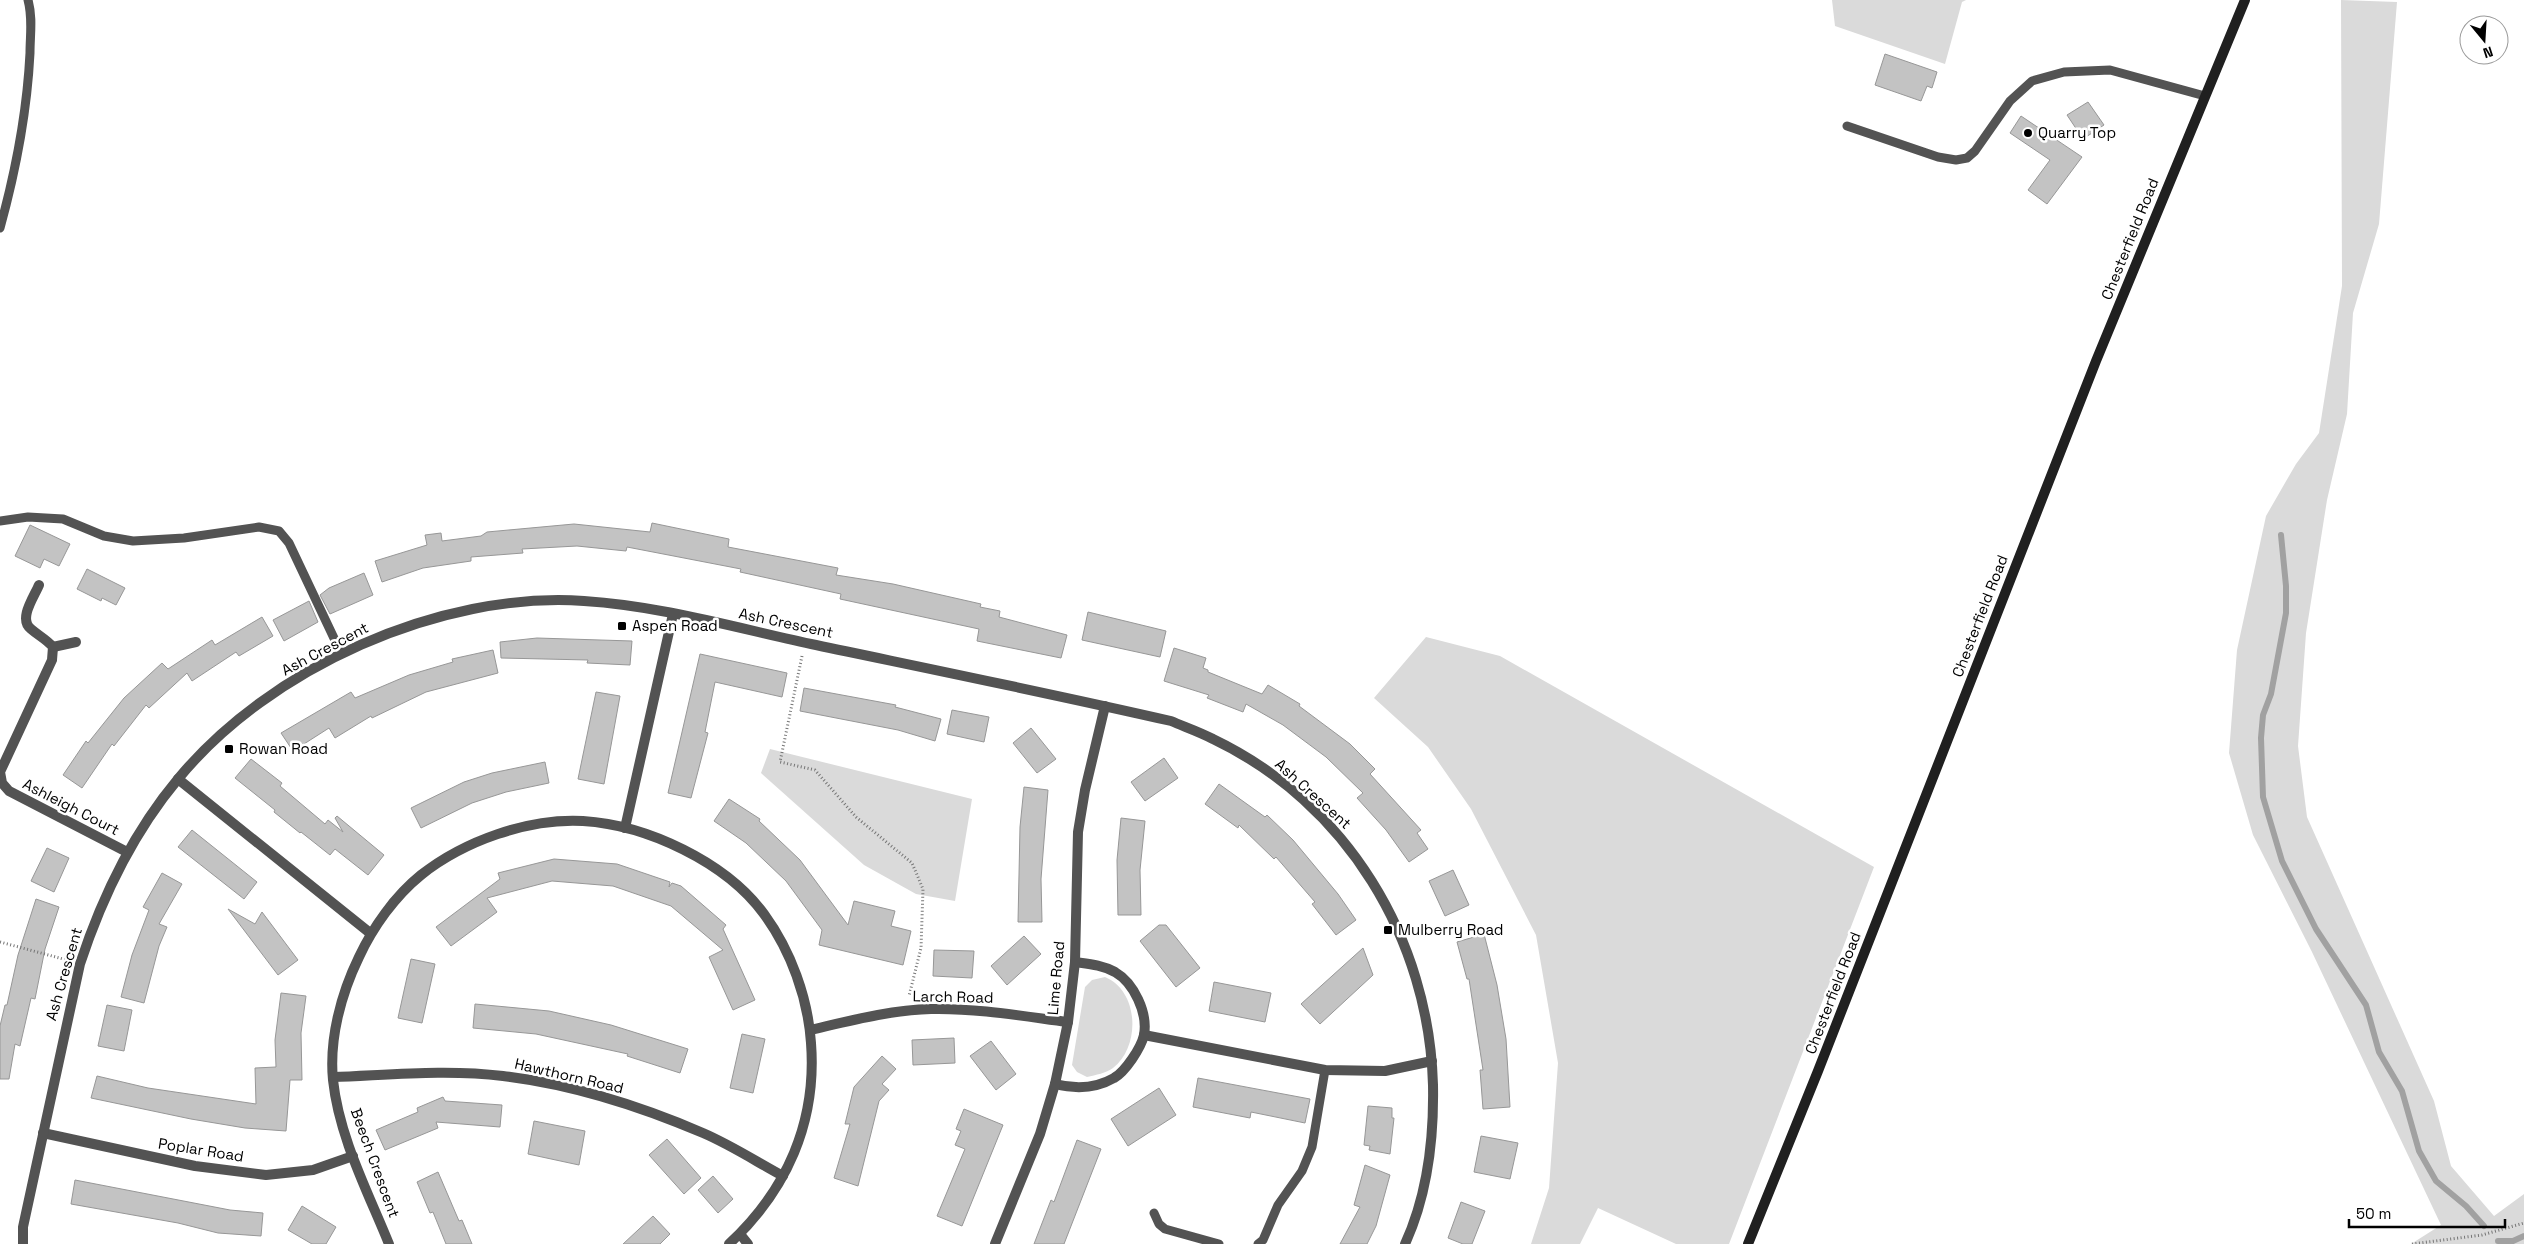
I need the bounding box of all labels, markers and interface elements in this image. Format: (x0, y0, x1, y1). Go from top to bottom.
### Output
north arrow (2459, 15, 2509, 65)
text: N (2481, 42, 2495, 62)
place label: Quarry Top (2038, 123, 2116, 142)
marker: Quarry Top (2022, 127, 2034, 139)
street label: Chesterfield Road (2096, 175, 2163, 302)
street label: Chesterfield Road (1947, 552, 2012, 680)
street label: Ash Crescent (737, 603, 835, 642)
place label: Aspen Road (632, 616, 718, 635)
street label: Ash Crescent (278, 618, 372, 679)
marker: Aspen Road (616, 620, 628, 632)
place label: Rowan Road (239, 739, 328, 758)
marker: Rowan Road (223, 743, 235, 755)
street label: Ash Crescent (1271, 754, 1355, 833)
street label: Ashleigh Court (20, 774, 123, 839)
place label: Mulberry Road (1398, 920, 1504, 939)
marker: Mulberry Road (1382, 924, 1394, 936)
street label: Ash Crescent (41, 925, 86, 1023)
street label: Chesterfield Road (1800, 929, 1865, 1057)
street label: Lime Road (1043, 940, 1068, 1016)
street label: Larch Road (912, 986, 994, 1007)
street label: Hawthorn Road (513, 1054, 625, 1097)
street label: Beech Crescent (347, 1105, 404, 1220)
street label: Poplar Road (157, 1133, 245, 1166)
scale bar (2349, 1196, 2505, 1228)
text: 50 m (2356, 1204, 2391, 1223)

